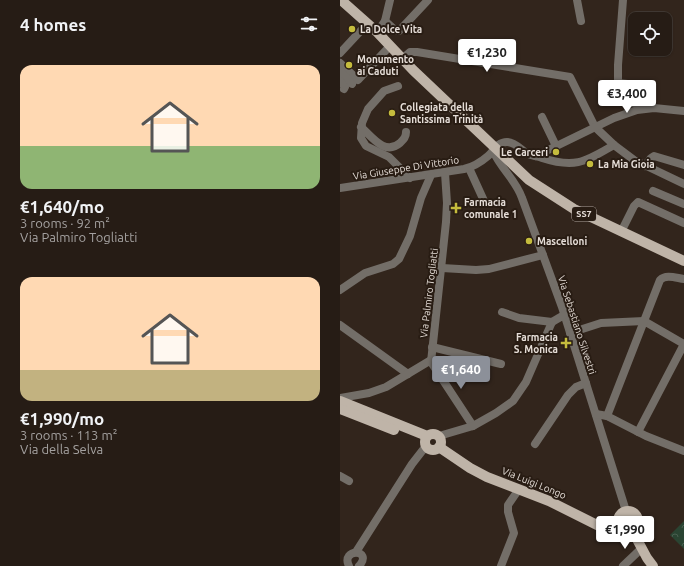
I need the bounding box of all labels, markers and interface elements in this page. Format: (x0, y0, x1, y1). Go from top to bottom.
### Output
map controls (628, 12, 672, 56)
button: locate (628, 12, 672, 56)
icon: filters (298, 13, 320, 35)
text: 4 homes (20, 15, 86, 34)
marker: La Dolce Vita (347, 24, 357, 34)
place label: La Dolce Vita (360, 24, 422, 35)
pin: €1,230 (454, 39, 520, 73)
text: €1,230 (467, 45, 507, 59)
place label: Monumento ai Caduti (357, 54, 414, 77)
marker: Monumento ai Caduti (344, 60, 354, 70)
pin: €3,400 (594, 80, 660, 114)
text: €3,400 (607, 86, 647, 100)
icon: home (134, 91, 206, 163)
place label: Collegiata della Santissima Trinità (400, 102, 483, 125)
marker: Collegiata della Santissima Trinità (387, 108, 397, 118)
place label: Le Carceri (501, 147, 548, 158)
marker: Le Carceri (551, 147, 561, 157)
street label: Via Giuseppe Di Vittorio (352, 154, 460, 182)
marker: La Mia Gioia (585, 159, 595, 169)
place label: La Mia Gioia (598, 159, 655, 170)
text: €1,640/mo (20, 197, 104, 216)
place label: Farmacia comunale 1 (464, 197, 517, 220)
marker: Farmacia comunale 1 (451, 203, 461, 213)
road number: SS7 (572, 207, 596, 221)
text: 3 rooms · 92 m² (20, 216, 110, 230)
text: Via Palmiro Togliatti (20, 230, 137, 244)
marker: Mascelloni (524, 236, 534, 246)
place label: Mascelloni (537, 236, 587, 247)
street label: Via Palmiro Togliatti (418, 248, 440, 338)
street label: Via Sebastiano Silvestri (556, 274, 598, 376)
icon: home (134, 303, 206, 375)
place label: Farmacia S. Monica (514, 332, 558, 355)
marker: Farmacia S. Monica (561, 338, 571, 348)
pin: €1,640 (428, 356, 494, 390)
text: €1,640 (441, 362, 481, 376)
text: €1,990/mo (20, 409, 104, 428)
text: 3 rooms · 113 m² (20, 428, 117, 442)
text: Via della Selva (20, 442, 103, 456)
street label: Via Luigi Longo (500, 465, 568, 501)
pin: €1,990 (592, 516, 658, 550)
text: €1,990 (605, 522, 645, 536)

